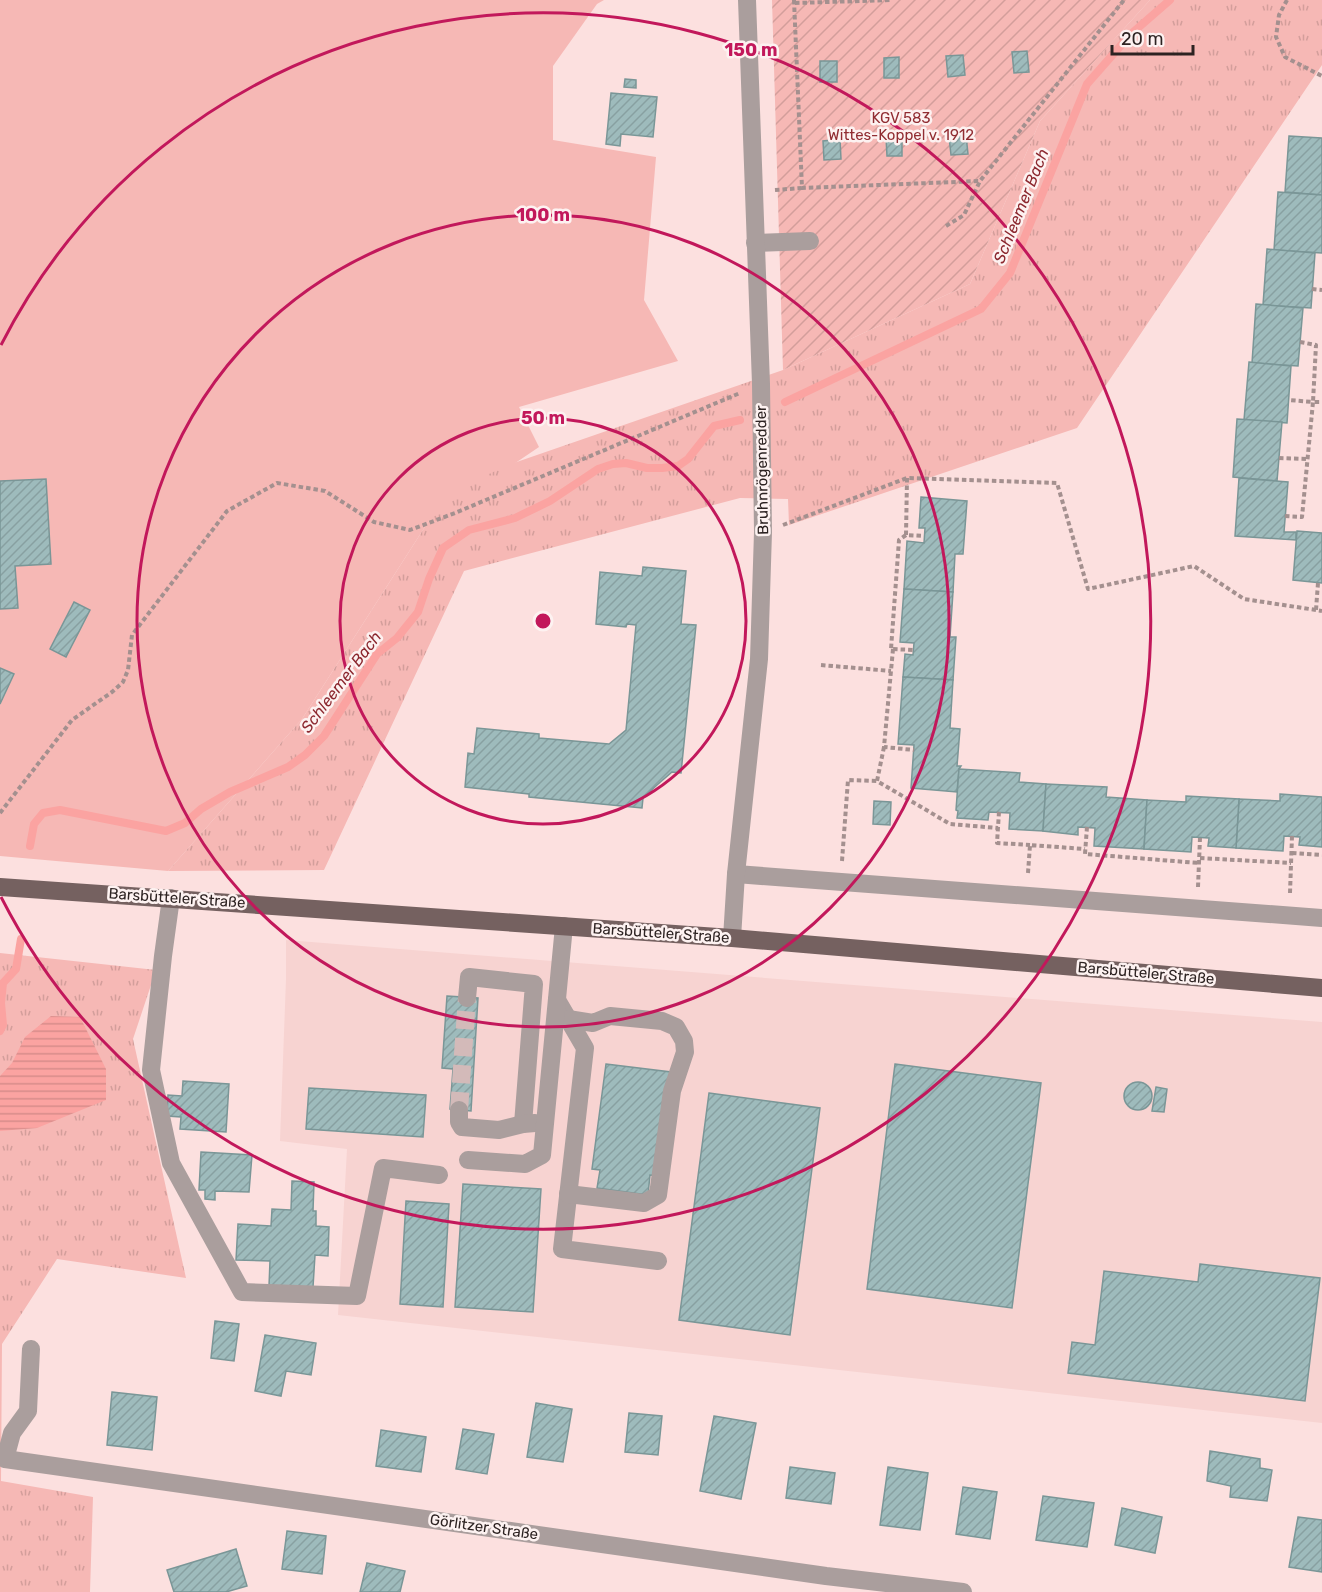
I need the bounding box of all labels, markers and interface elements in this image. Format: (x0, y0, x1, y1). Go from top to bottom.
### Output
scale bar (1112, 18, 1193, 56)
text: 20 m (1121, 28, 1163, 50)
text: 150 m (724, 39, 778, 61)
park label: KGV 583 Wittes-Koppel v. 1912 (828, 109, 974, 144)
water label: Schleemer Bach (989, 146, 1053, 266)
text: 100 m (516, 204, 570, 226)
street label: Bruhnrögenredder (752, 405, 772, 535)
text: 50 m (521, 407, 565, 429)
centre of rings (533, 611, 553, 631)
water label: Schleemer Bach (297, 628, 385, 736)
street label: Barsbütteler Straße (108, 884, 246, 912)
street label: Barsbütteler Straße (592, 919, 730, 947)
street label: Barsbütteler Straße (1077, 958, 1215, 988)
street label: Görlitzer Straße (429, 1511, 539, 1543)

